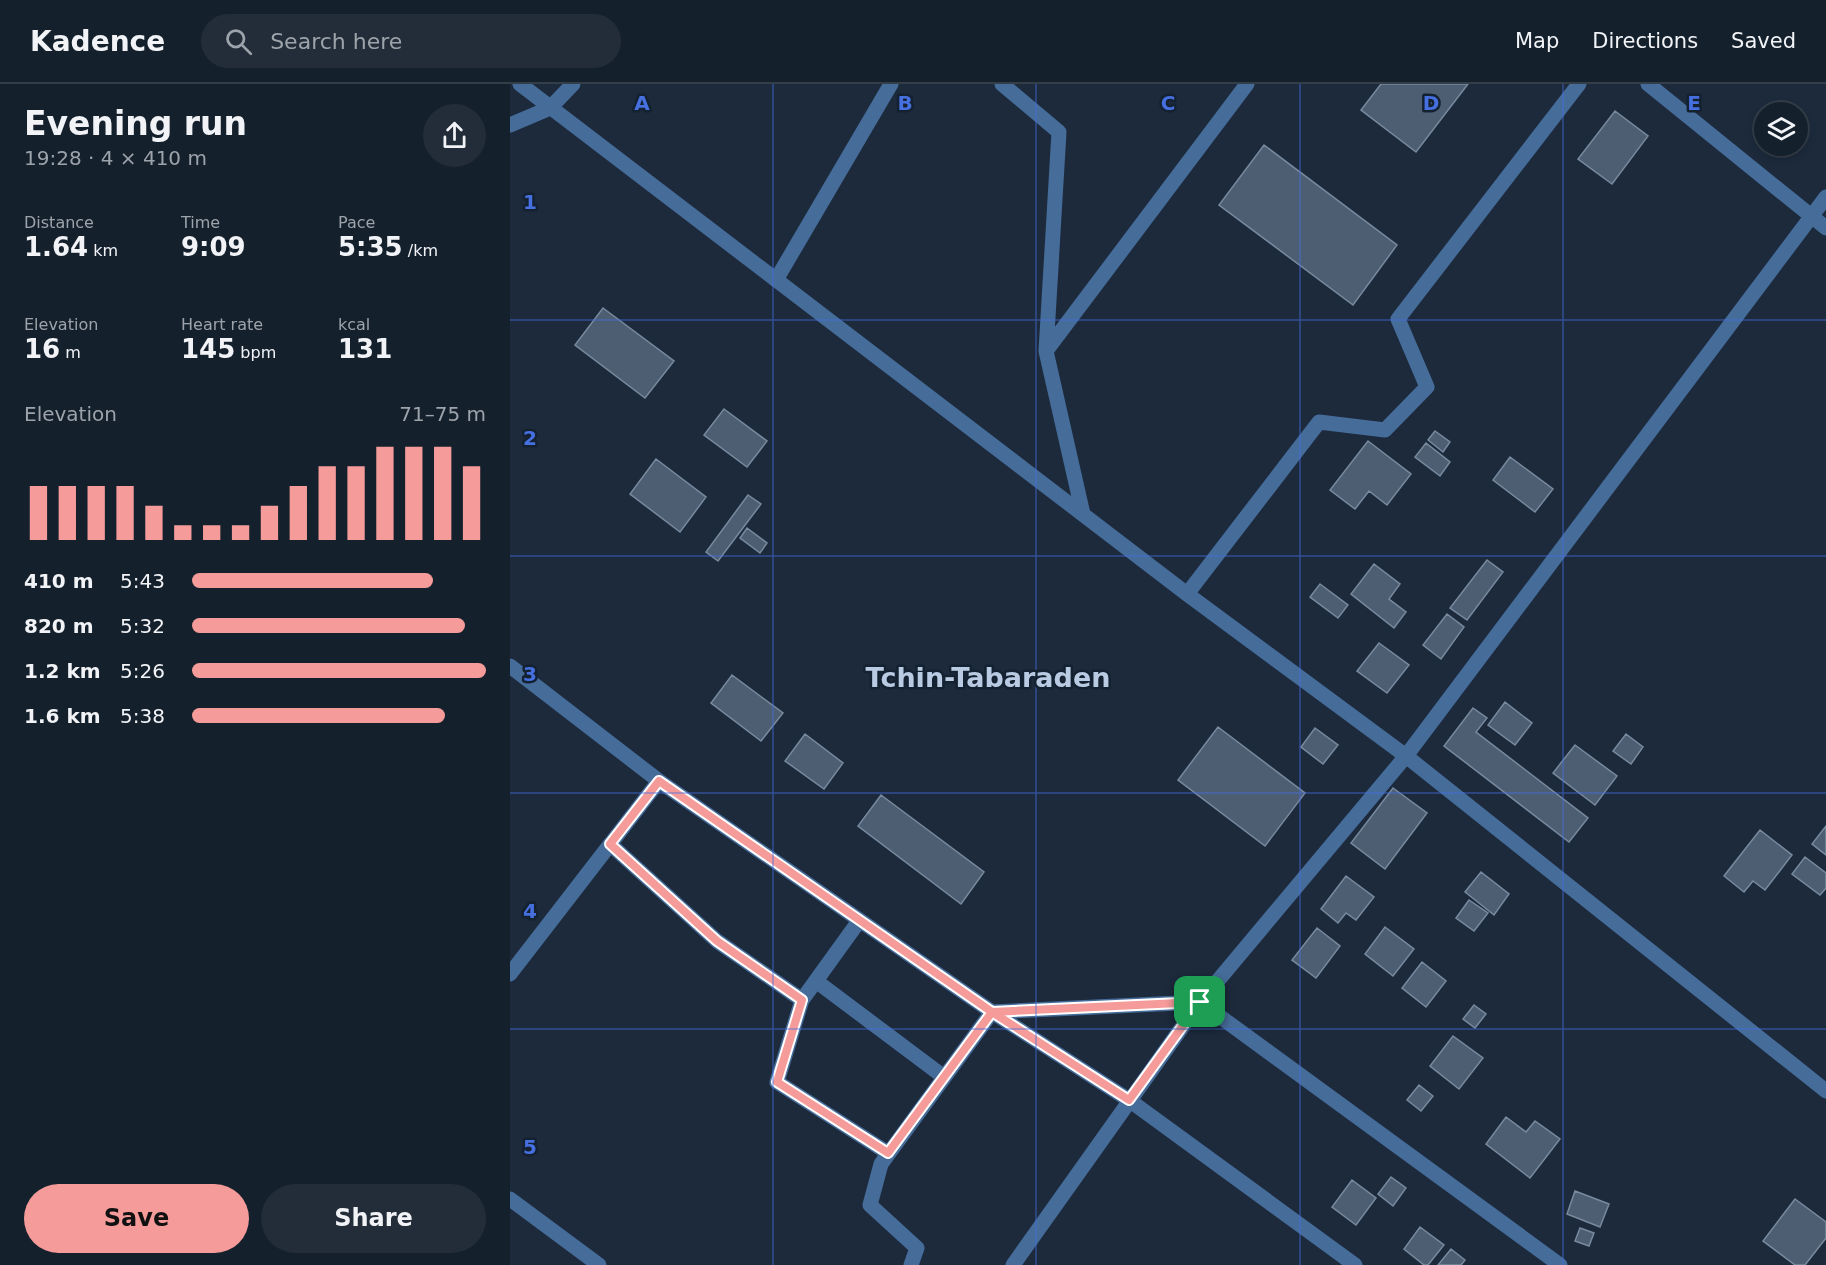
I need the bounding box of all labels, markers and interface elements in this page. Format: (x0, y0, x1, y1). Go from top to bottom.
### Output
search box (201, 14, 621, 68)
text: Kadence (30, 25, 165, 58)
icon: search (222, 25, 255, 58)
text: Search here (270, 29, 402, 54)
text: Map (1515, 29, 1559, 53)
text: Directions (1592, 29, 1698, 53)
text: Saved (1731, 29, 1796, 53)
text: A (634, 91, 650, 115)
text: B (897, 91, 913, 115)
text: C (1161, 91, 1175, 115)
text: D (1423, 91, 1439, 115)
text: E (1687, 91, 1701, 115)
map controls (1754, 102, 1808, 156)
button: layers (1754, 102, 1808, 156)
text: Evening run (24, 104, 247, 143)
button: share (423, 104, 486, 167)
text: 19:28 · 4 × 410 m (24, 146, 207, 170)
text: 1 (523, 190, 537, 214)
text: Distance (24, 213, 94, 232)
text: Time (181, 213, 220, 232)
text: Pace (338, 213, 375, 232)
text: 1.64 (24, 232, 88, 262)
text: 9:09 (181, 232, 246, 262)
text: 5:35 (338, 232, 403, 262)
text: km (88, 241, 118, 260)
text: /km (403, 241, 438, 260)
text: Elevation (24, 315, 98, 334)
text: Heart rate (181, 315, 263, 334)
text: kcal (338, 315, 370, 334)
text: 16 (24, 334, 60, 364)
text: 145 (181, 334, 235, 364)
text: 131 (338, 334, 392, 364)
text: m (60, 343, 81, 362)
text: bpm (235, 343, 276, 362)
text: Elevation (24, 402, 117, 426)
text: 71–75 m (399, 402, 486, 426)
text: 2 (523, 426, 537, 450)
text: 410 m (24, 569, 94, 593)
text: 5:43 (120, 569, 165, 593)
text: 820 m (24, 614, 94, 638)
text: 5:32 (120, 614, 165, 638)
text: 1.2 km (24, 659, 101, 683)
text: 5:26 (120, 659, 165, 683)
text: 3 (523, 662, 537, 686)
district label: Tchin-Tabaraden (866, 662, 1110, 693)
text: 1.6 km (24, 704, 101, 728)
text: 5:38 (120, 704, 165, 728)
text: 4 (523, 899, 537, 923)
pin (1174, 976, 1225, 1027)
icon: arrive (1183, 985, 1216, 1018)
text: 5 (523, 1135, 537, 1159)
button: Save (24, 1184, 249, 1253)
button: Share (261, 1184, 486, 1253)

